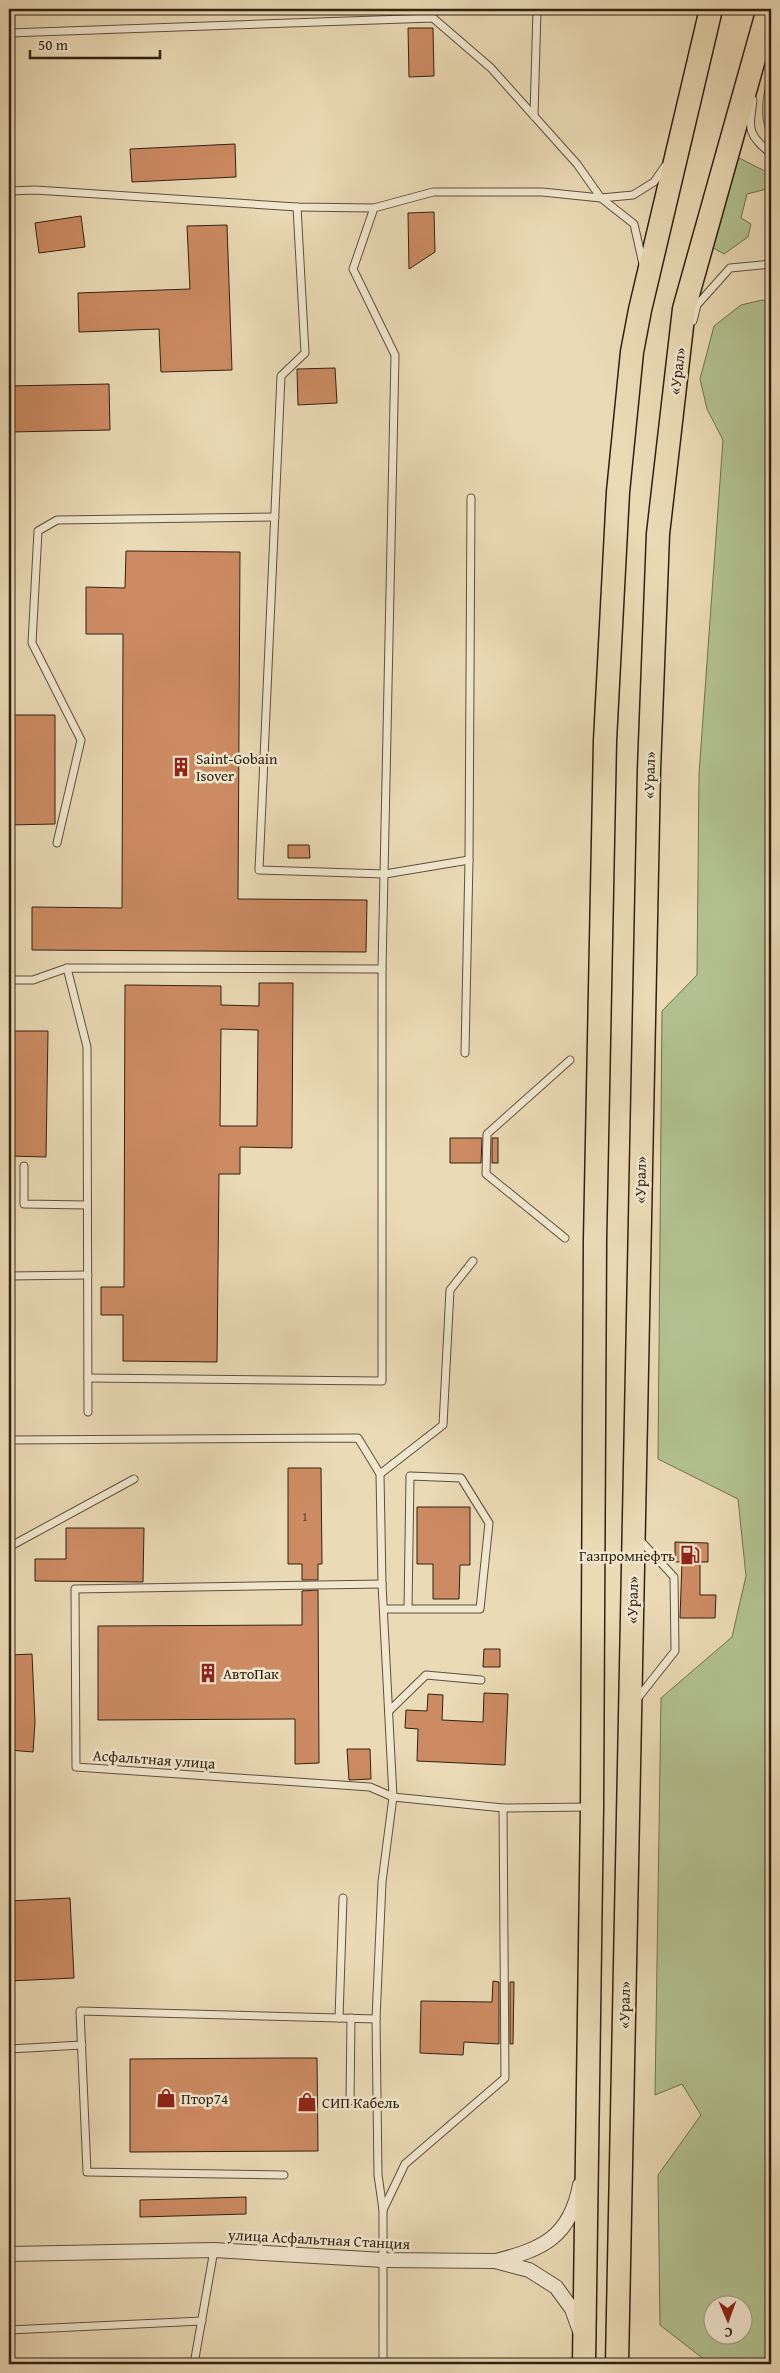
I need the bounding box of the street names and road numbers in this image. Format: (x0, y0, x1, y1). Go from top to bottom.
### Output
street label: «Урал» (664, 346, 690, 396)
street label: «Урал» (638, 751, 660, 799)
street label: «Урал» (629, 1156, 651, 1204)
street label: «Урал» (621, 1576, 643, 1624)
street label: Асфальтная улица (92, 1744, 217, 1774)
street label: «Урал» (613, 1981, 635, 2029)
street label: улица Асфальтная Станция (226, 2224, 411, 2254)

